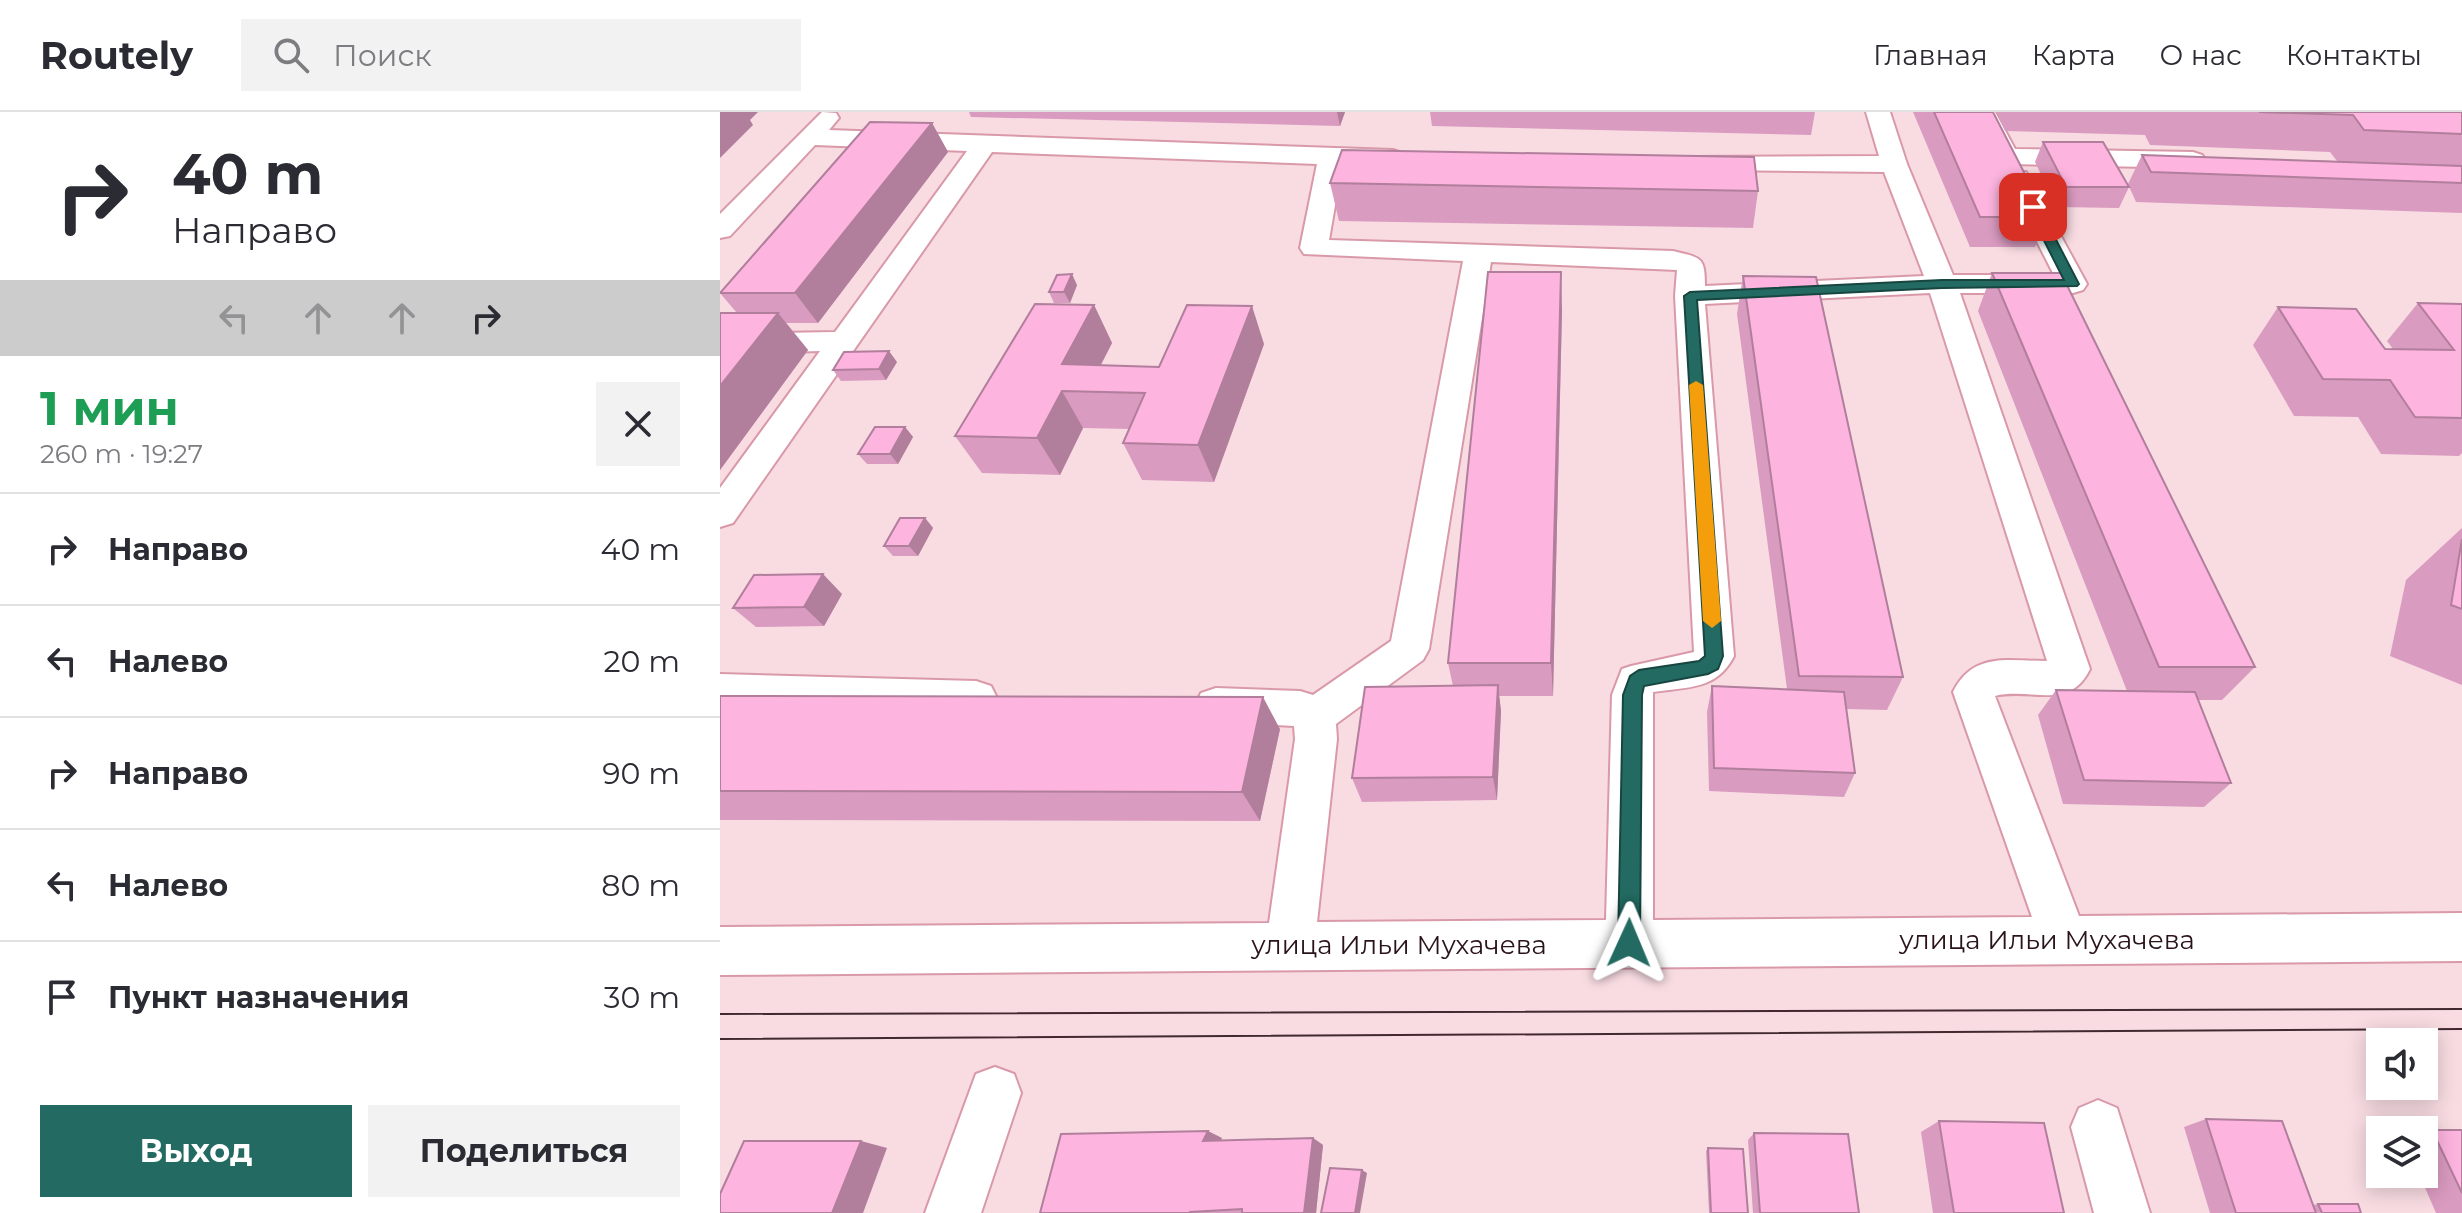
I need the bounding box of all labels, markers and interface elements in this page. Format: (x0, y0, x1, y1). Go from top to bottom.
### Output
search box (241, 19, 801, 91)
text: Routely (40, 32, 193, 79)
icon: search (269, 33, 313, 77)
text: Поиск (333, 37, 432, 74)
text: Главная (1873, 38, 1988, 72)
text: Карта (2032, 38, 2116, 72)
text: О нас (2160, 38, 2242, 72)
text: Контакты (2286, 38, 2422, 72)
text: 40 m (172, 140, 323, 208)
icon: right (40, 144, 144, 248)
pin (1999, 173, 2067, 241)
icon: arrive (2011, 185, 2055, 229)
text: Направо (172, 208, 337, 252)
icon: left (212, 296, 256, 340)
icon: ahead (296, 296, 340, 340)
icon: ahead (380, 296, 424, 340)
icon: right (464, 296, 508, 340)
text: 1 мин (40, 379, 179, 437)
button: close (596, 382, 680, 466)
text: 260 m · 19:27 (40, 438, 203, 470)
icon: right (40, 527, 84, 571)
text: Направо (108, 531, 248, 568)
text: 40 m (601, 531, 680, 568)
icon: left (40, 639, 84, 683)
text: Налево (108, 643, 228, 680)
text: 20 m (603, 643, 680, 680)
icon: right (40, 751, 84, 795)
text: Направо (108, 755, 248, 792)
text: 90 m (602, 755, 680, 792)
icon: left (40, 863, 84, 907)
text: Налево (108, 867, 228, 904)
text: 80 m (601, 867, 680, 904)
position arrow (1587, 901, 1671, 985)
street label: улица Ильи Мухачева (1898, 924, 2195, 956)
street label: улица Ильи Мухачева (1250, 929, 1547, 961)
icon: arrive (40, 975, 84, 1019)
text: Пункт назначения (108, 979, 409, 1016)
text: 30 m (604, 979, 680, 1016)
map controls (2366, 1028, 2438, 1188)
button: sound (2366, 1028, 2438, 1100)
button: Выход (40, 1105, 352, 1197)
button: Поделиться (368, 1105, 680, 1197)
button: layers (2366, 1116, 2438, 1188)

